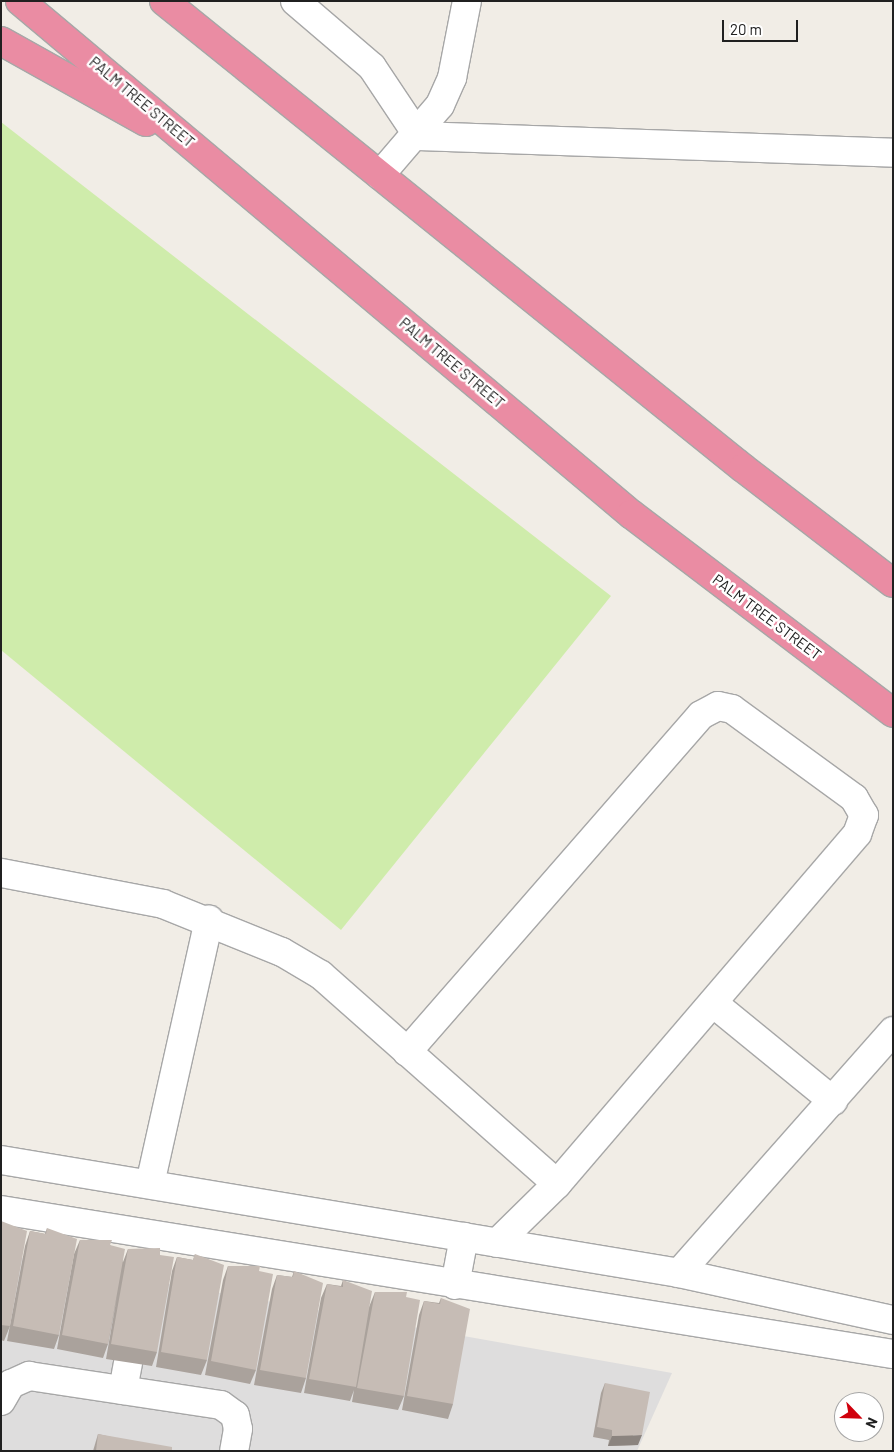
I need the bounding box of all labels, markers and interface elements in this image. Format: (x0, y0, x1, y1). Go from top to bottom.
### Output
scale bar (724, 10, 800, 42)
text: 20 m (730, 20, 762, 38)
street label: PALM TREE STREET (86, 53, 198, 151)
street label: PALM TREE STREET (396, 314, 508, 412)
street label: PALM TREE STREET (709, 570, 825, 664)
north arrow (834, 1392, 884, 1442)
text: N (863, 1415, 882, 1431)

